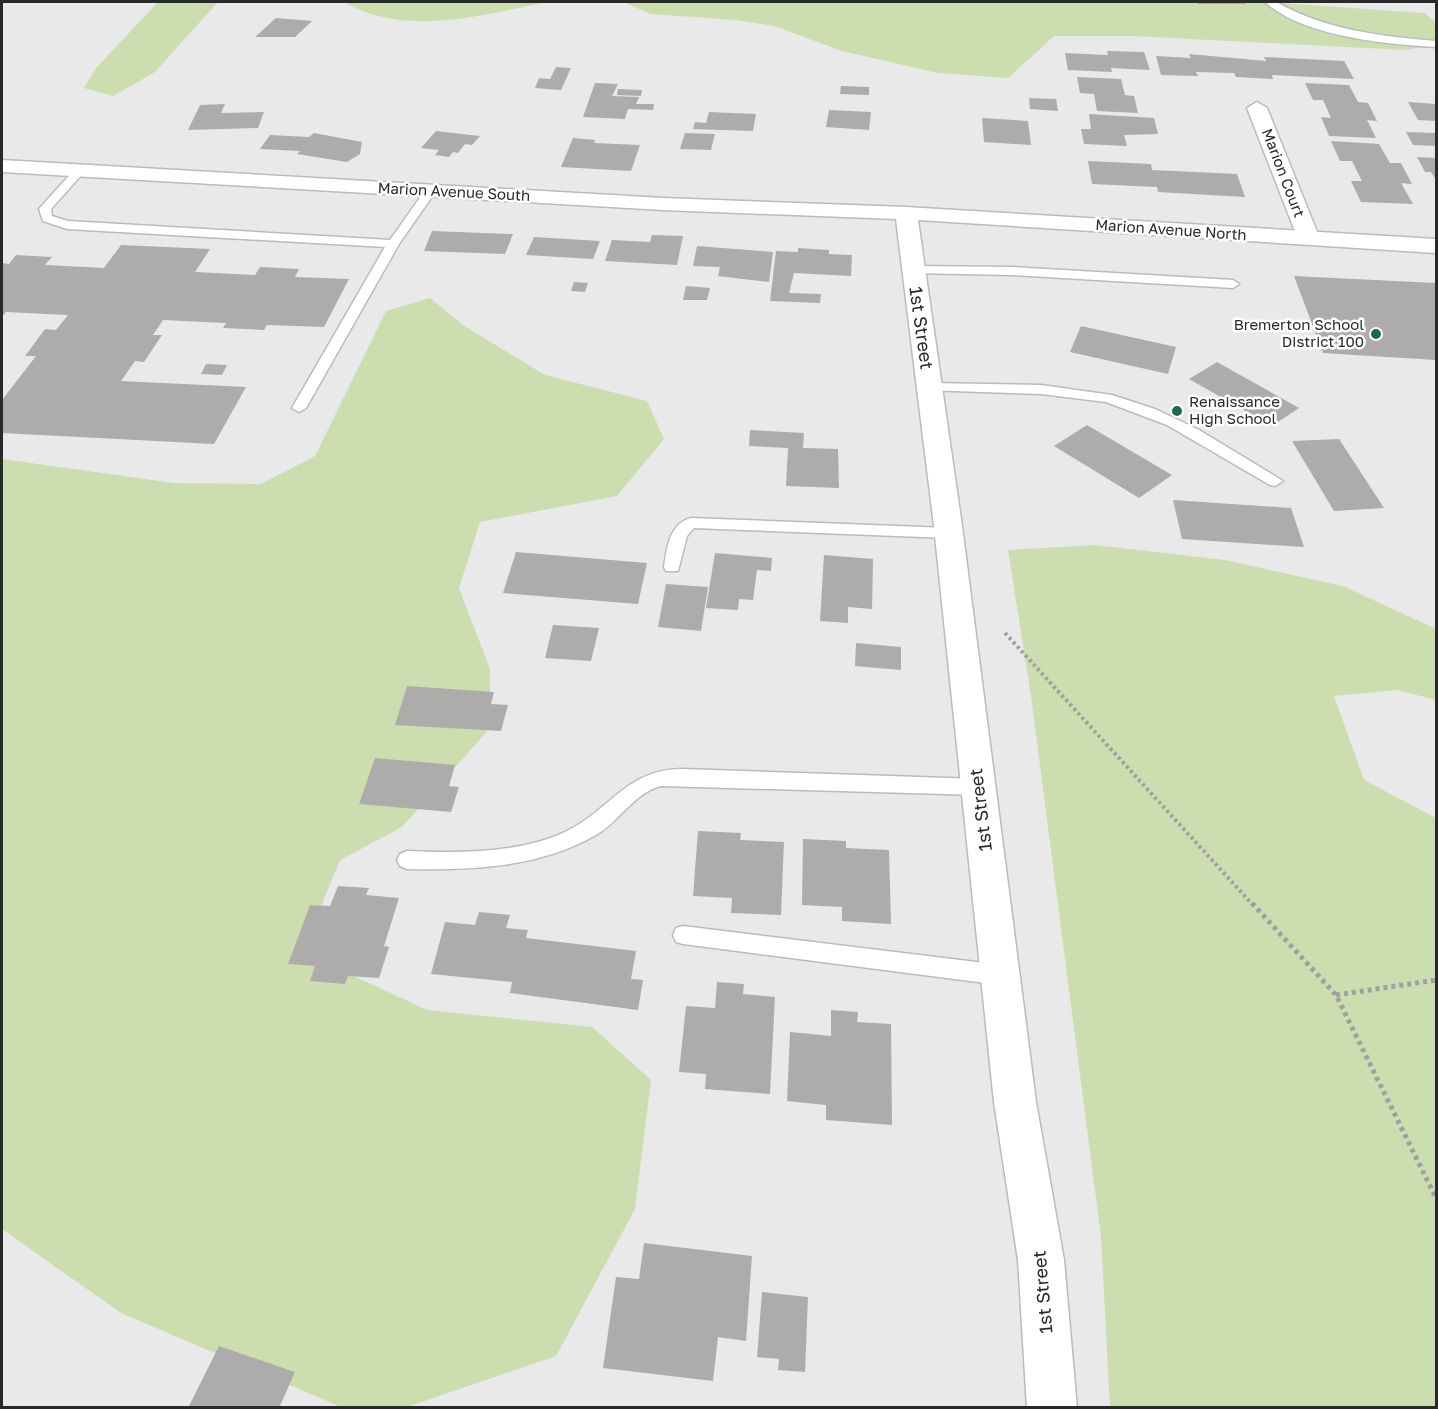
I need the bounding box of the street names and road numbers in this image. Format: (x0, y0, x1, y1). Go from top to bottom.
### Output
street label: Marion Court (1259, 126, 1309, 220)
street label: Marion Avenue South (377, 178, 531, 204)
street label: Marion Avenue North (1095, 215, 1247, 243)
street label: 1st Street (905, 285, 939, 371)
street label: 1st Street (964, 767, 996, 853)
street label: 1st Street (1027, 1250, 1057, 1335)

